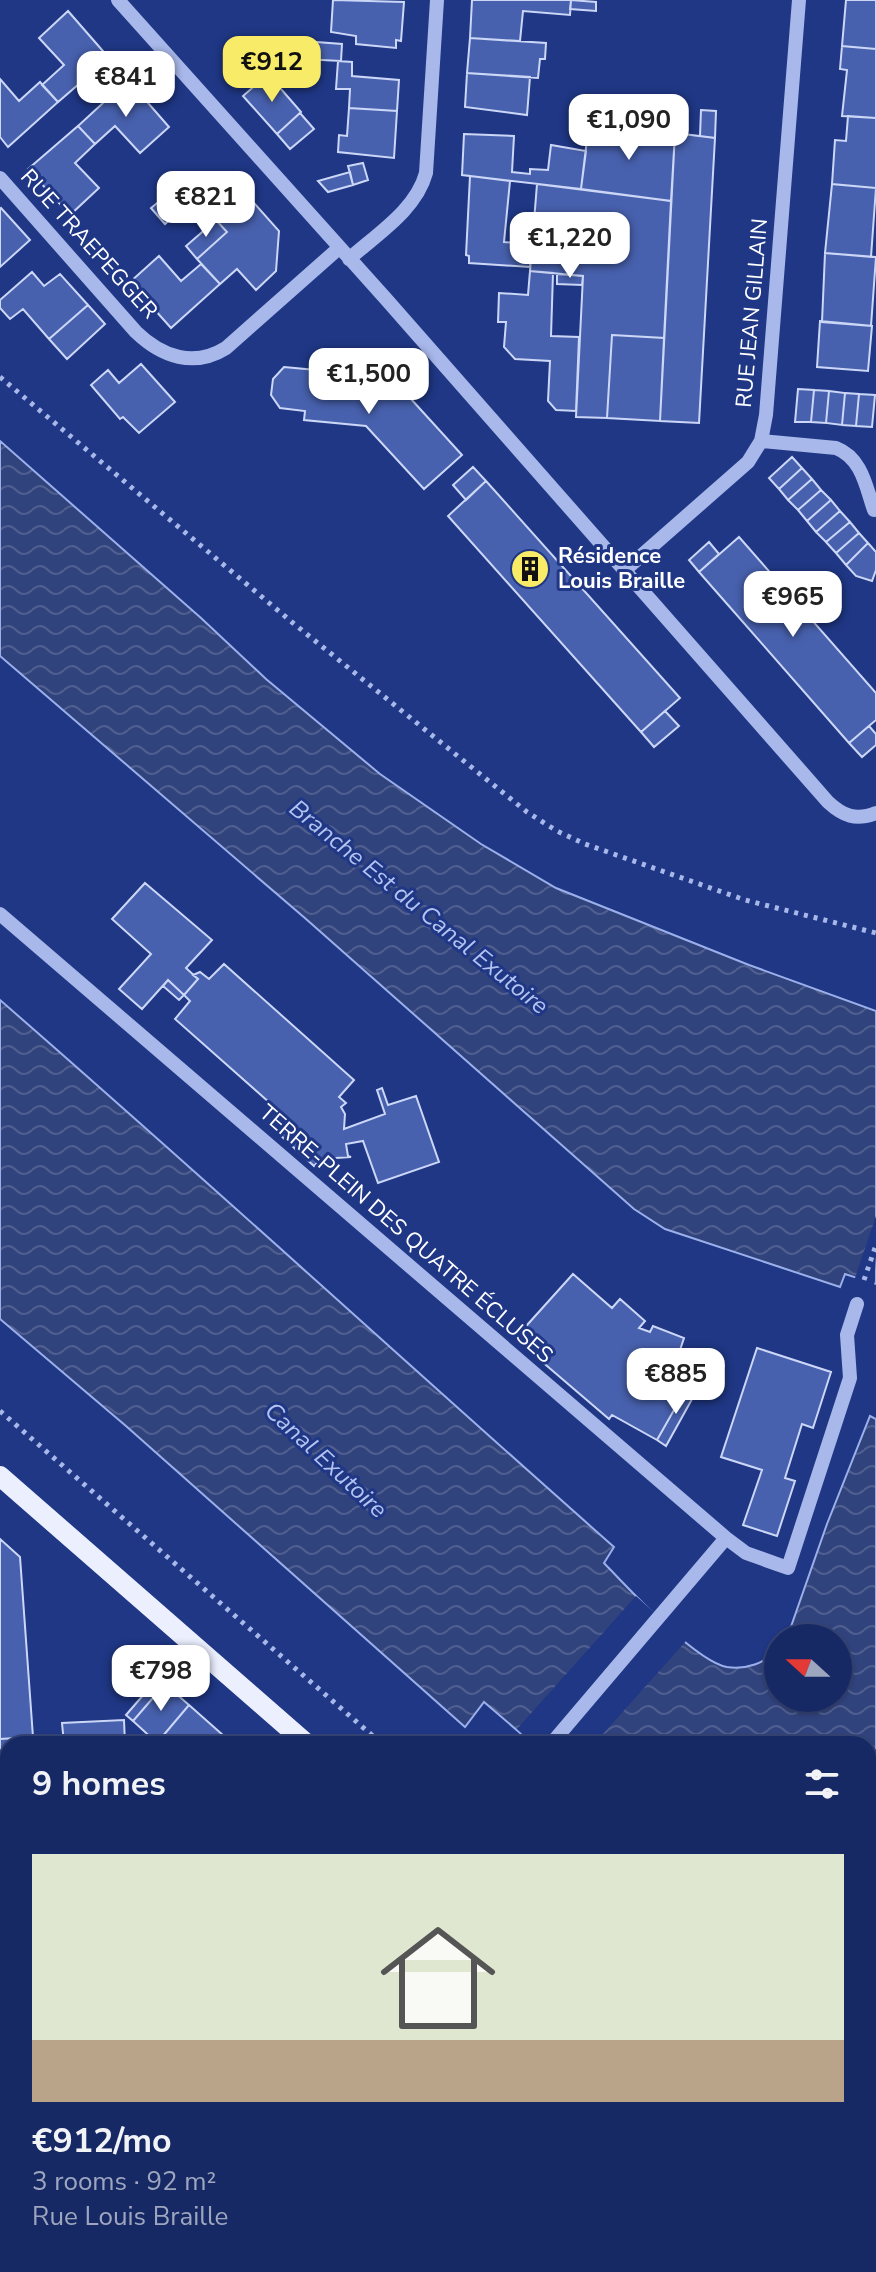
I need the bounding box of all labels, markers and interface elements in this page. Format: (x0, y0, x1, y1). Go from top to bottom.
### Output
pin: €912 (225, 36, 319, 104)
text: €912 (241, 44, 303, 79)
pin: €841 (79, 51, 173, 119)
text: €841 (95, 59, 157, 94)
pin: €1,090 (564, 94, 694, 162)
text: €1,090 (587, 102, 671, 137)
street label: RUE TRAEPEGGER (14, 163, 165, 326)
pin: €821 (159, 171, 253, 239)
text: €821 (175, 179, 237, 214)
pin: €1,220 (505, 212, 635, 280)
street label: RUE JEAN GILLAIN (729, 217, 775, 409)
text: €1,220 (528, 220, 612, 255)
pin: €1,500 (304, 348, 434, 416)
text: €1,500 (327, 356, 411, 391)
place label: Résidence Louis Braille (558, 541, 685, 596)
building icon: Résidence Louis Braille (509, 548, 551, 590)
pin: €965 (746, 571, 840, 639)
text: €965 (762, 579, 824, 614)
water label: Branche Est du Canal Exutoire (283, 792, 555, 1022)
street label: TERRE-PLEIN DES QUATRE ÉCLUSES (253, 1098, 559, 1370)
pin: €885 (629, 1348, 723, 1416)
text: €885 (645, 1356, 707, 1391)
water label: Canal Exutoire (258, 1395, 394, 1525)
north arrow (764, 1624, 852, 1712)
map controls (764, 1624, 852, 1712)
pin: €798 (114, 1645, 208, 1713)
text: €798 (130, 1653, 192, 1688)
text: 9 homes (32, 1761, 166, 1807)
icon: filters (800, 1762, 844, 1806)
icon: home (366, 1906, 510, 2050)
text: €912/mo (32, 2118, 172, 2164)
text: 3 rooms · 92 m² (32, 2164, 216, 2199)
text: Rue Louis Braille (32, 2199, 228, 2234)

